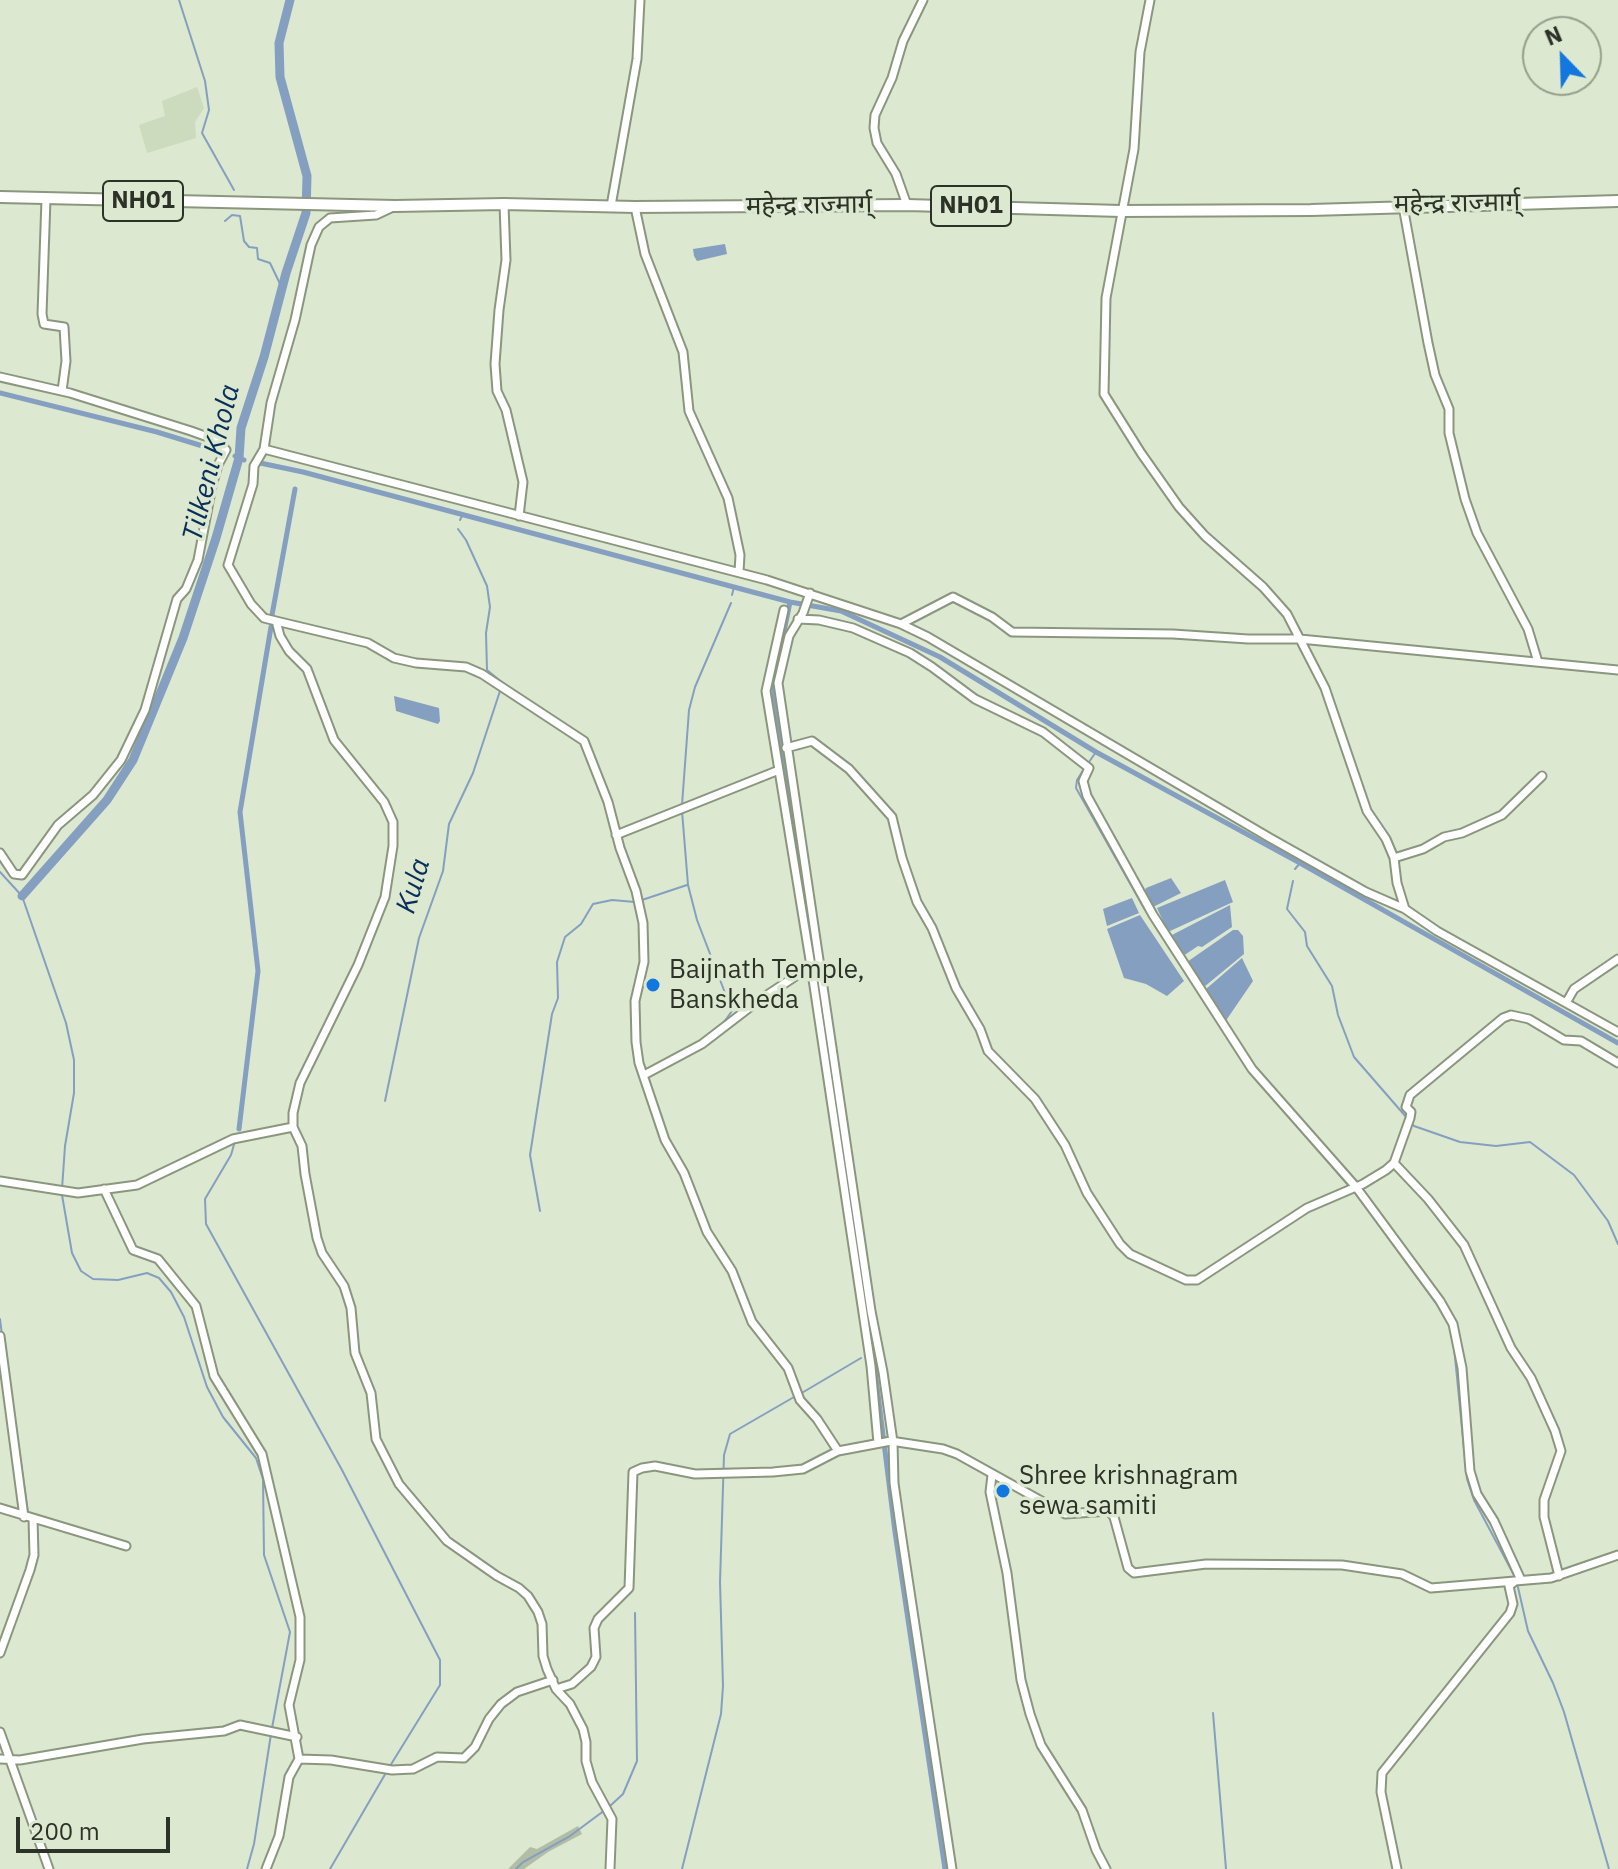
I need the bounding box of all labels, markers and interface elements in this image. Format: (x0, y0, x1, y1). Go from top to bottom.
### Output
north arrow (1522, 16, 1602, 96)
text: N (1540, 19, 1566, 52)
road number: NH01 (103, 181, 183, 221)
road number: NH01 (931, 186, 1011, 226)
street label: महेन्द्र राज्मार्ग् (1393, 187, 1521, 221)
street label: महेन्द्र राज्मार्ग् (745, 189, 873, 223)
water label: Tilkeni Khola (176, 381, 248, 545)
water label: Kula (390, 854, 438, 918)
place label: Baijnath Temple, Banskheda (669, 954, 865, 1016)
marker: Baijnath Temple, Banskheda (644, 976, 662, 994)
place label: Shree krishnagram sewa samiti (1019, 1460, 1239, 1522)
marker: Shree krishnagram sewa samiti (994, 1482, 1012, 1500)
scale bar (20, 1801, 174, 1851)
text: 200 m (30, 1815, 100, 1847)

